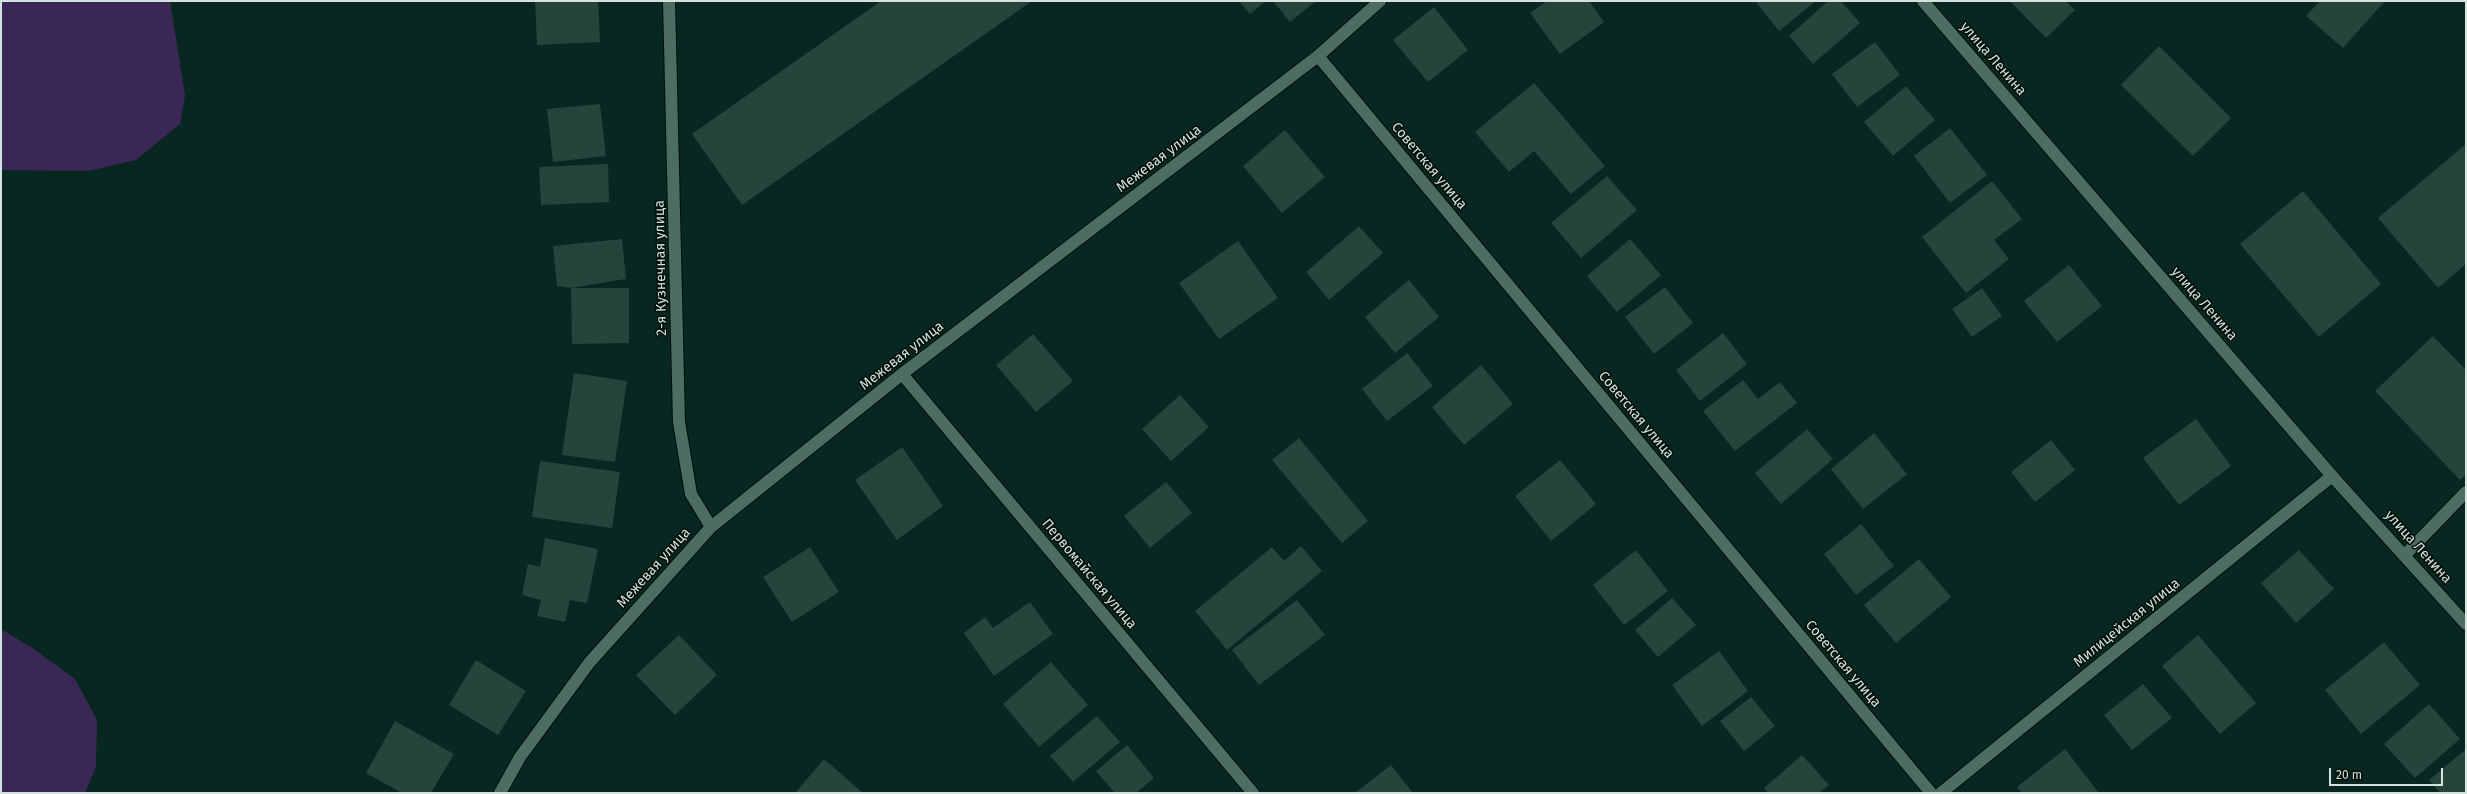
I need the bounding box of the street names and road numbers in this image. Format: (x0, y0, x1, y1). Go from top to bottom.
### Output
street label: улица Ленина (1956, 19, 2030, 99)
street label: Советская улица (1388, 119, 1470, 213)
street label: Межевая улица (1113, 122, 1205, 196)
street label: 2-я Кузнечная улица (651, 200, 671, 336)
street label: улица Ленина (2167, 264, 2241, 344)
street label: Межевая улица (857, 318, 947, 394)
street label: Советская улица (1595, 368, 1677, 462)
street label: улица Ленина (2381, 507, 2455, 587)
street label: Первомайская улица (1038, 516, 1140, 632)
street label: Межевая улица (614, 525, 694, 611)
street label: Милицейская улица (2071, 575, 2183, 671)
street label: Советская улица (1802, 617, 1884, 711)

